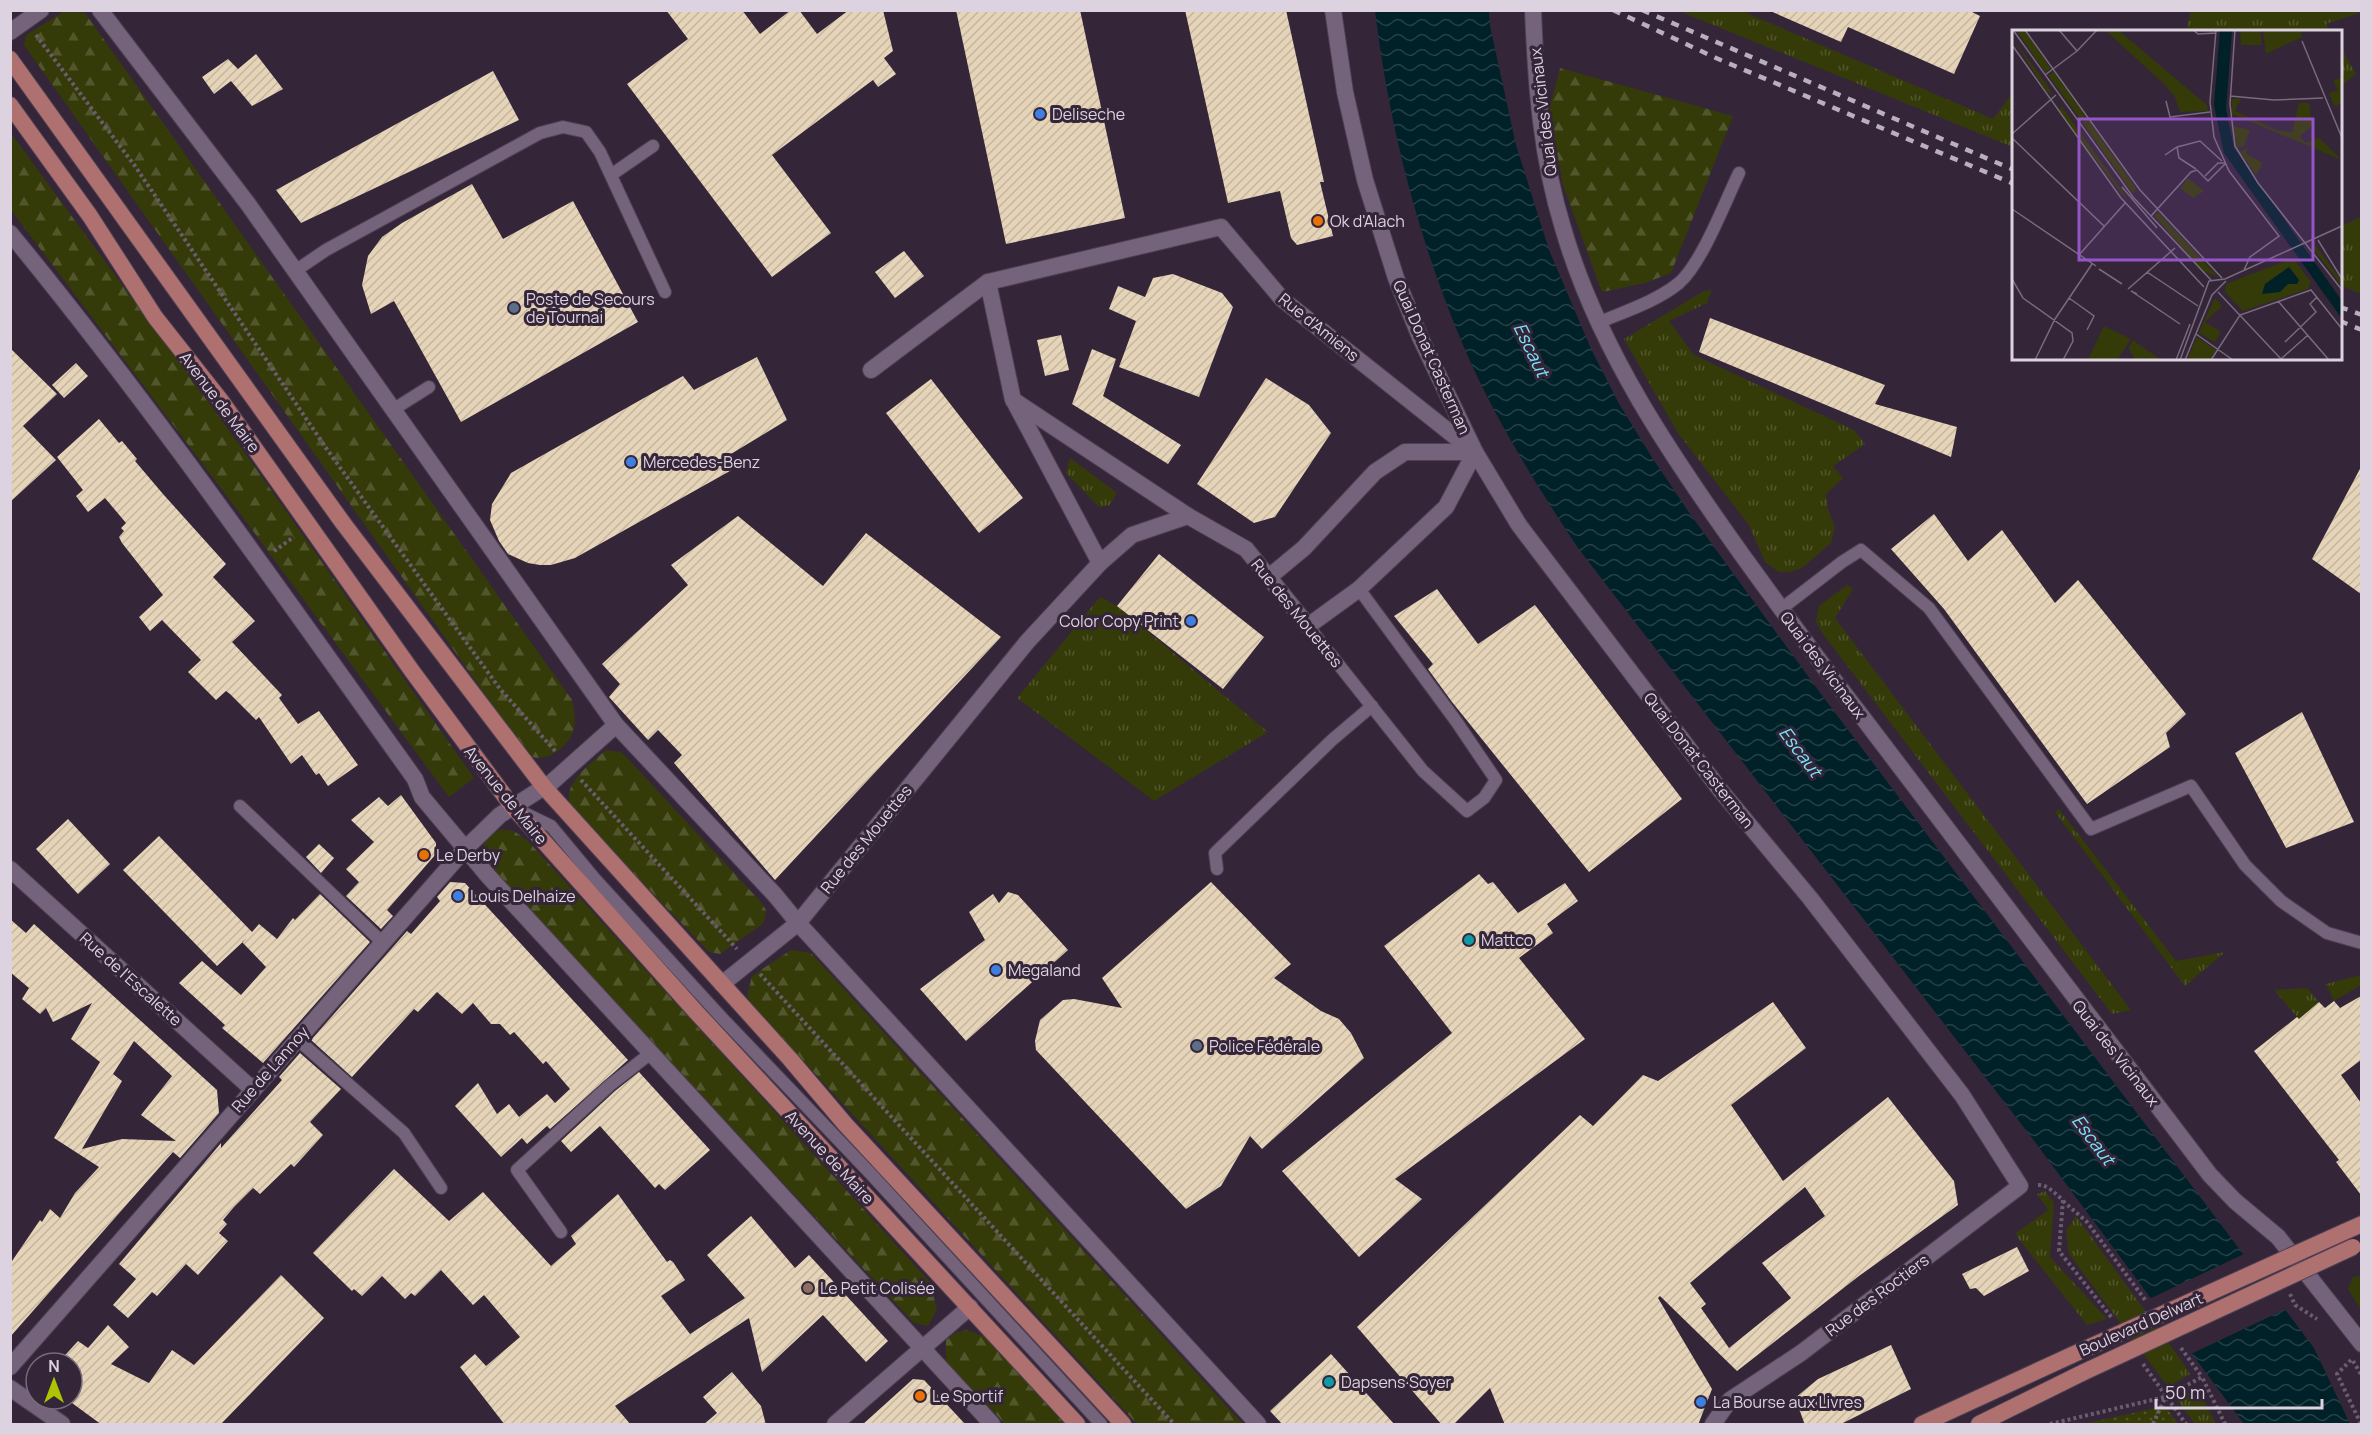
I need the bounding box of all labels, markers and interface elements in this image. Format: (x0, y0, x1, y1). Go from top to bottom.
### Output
inset map (2012, 30, 2342, 360)
street label: Quai des Vicinaux (1524, 46, 1562, 177)
place label: Deliseche (1052, 103, 1125, 125)
marker: Deliseche (1033, 107, 1047, 121)
place label: Ok d'Alach (1330, 210, 1405, 232)
marker: Ok d'Alach (1311, 214, 1325, 228)
street label: Quai Donat Casterman (1388, 276, 1476, 438)
place label: Poste de Secours de Tournai (526, 288, 655, 328)
street label: Rue d'Amiens (1274, 288, 1364, 366)
marker: Poste de Secours de Tournai (507, 301, 521, 315)
water label: Escaut (1509, 318, 1556, 382)
street label: Avenue de Maire (175, 347, 265, 457)
place label: Mercedes-Benz (643, 451, 760, 473)
marker: Mercedes-Benz (624, 455, 638, 469)
street label: Rue des Mouettes (1246, 554, 1348, 672)
street label: Quai des Vicinaux (1775, 607, 1871, 724)
place label: Color Copy Print (1059, 610, 1179, 632)
marker: Color Copy Print (1184, 614, 1198, 628)
street label: Quai Donat Casterman (1639, 687, 1759, 833)
water label: Escaut (1774, 721, 1829, 783)
street label: Avenue de Maire (459, 741, 553, 849)
street label: Rue des Mouettes (815, 780, 917, 898)
place label: Le Derby (436, 844, 501, 866)
marker: Le Derby (417, 848, 431, 862)
place label: Louis Delhaize (470, 885, 576, 907)
marker: Louis Delhaize (451, 889, 465, 903)
street label: Rue de l'Escalette (75, 927, 187, 1031)
place label: Mattco (1481, 929, 1533, 951)
marker: Mattco (1462, 933, 1476, 947)
place label: Megaland (1008, 959, 1081, 981)
marker: Megaland (989, 963, 1003, 977)
street label: Quai des Vicinaux (2068, 995, 2165, 1111)
street label: Rue de Lannoy (226, 1021, 314, 1117)
place label: Police Fédérale (1209, 1035, 1320, 1057)
marker: Police Fédérale (1190, 1039, 1204, 1053)
street label: Avenue de Maire (781, 1105, 879, 1209)
water label: Escaut (2067, 1109, 2122, 1171)
street label: Rue des Roctiers (1821, 1249, 1933, 1341)
place label: Le Petit Colisée (820, 1277, 935, 1299)
marker: Le Petit Colisée (801, 1281, 815, 1295)
street label: Boulevard Delwart (2076, 1287, 2206, 1361)
north arrow (24, 1351, 84, 1411)
text: N (48, 1355, 60, 1377)
place label: Dapsens·Soyer (1341, 1371, 1452, 1393)
scale bar (2156, 1372, 2322, 1410)
marker: Dapsens·Soyer (1322, 1375, 1336, 1389)
text: 50 m (2165, 1380, 2205, 1404)
place label: Le Sportif (932, 1385, 1003, 1407)
marker: Le Sportif (913, 1389, 927, 1403)
place label: La Bourse aux Livres (1713, 1391, 1862, 1413)
marker: La Bourse aux Livres (1694, 1395, 1708, 1409)

